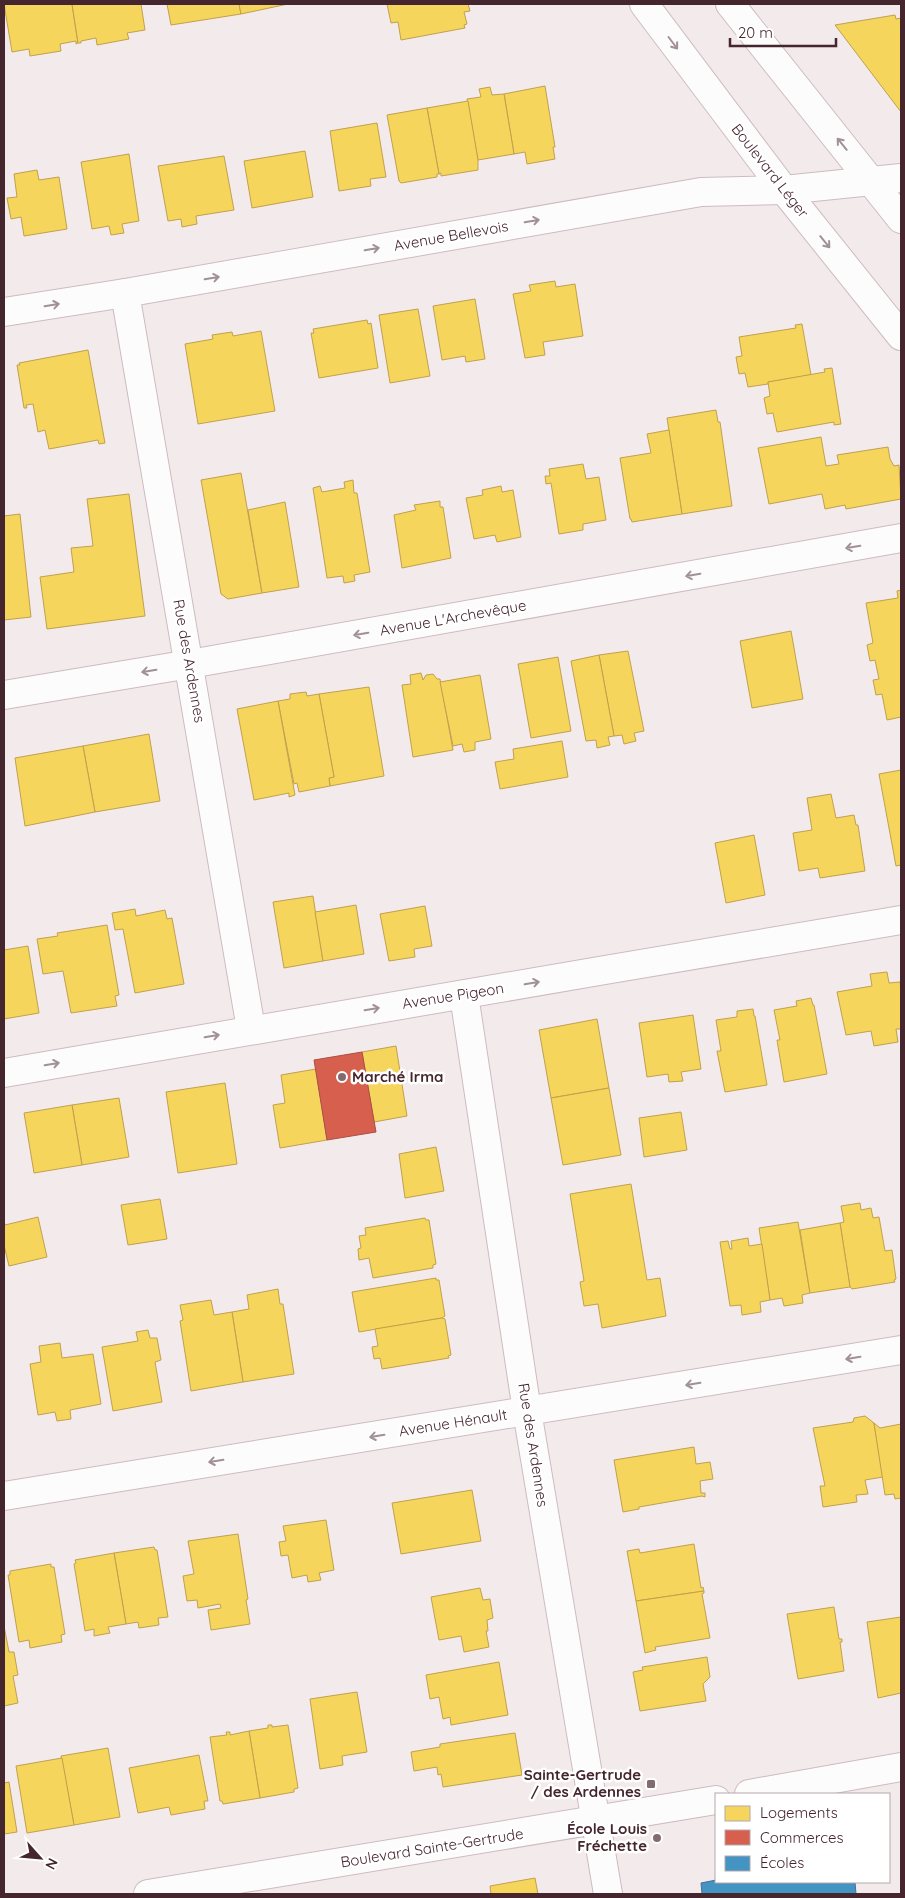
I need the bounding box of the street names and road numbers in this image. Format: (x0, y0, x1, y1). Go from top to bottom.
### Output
street label: Boulevard Léger (728, 120, 813, 222)
street label: Avenue Bellevois (392, 216, 510, 255)
street label: Avenue L'Archevêque (378, 595, 528, 640)
street label: Rue des Ardennes (169, 598, 210, 724)
street label: Avenue Pigeon (401, 978, 505, 1013)
street label: Rue des Ardennes (514, 1382, 553, 1508)
street label: Avenue Hénault (397, 1405, 508, 1440)
street label: Boulevard Sainte-Gertrude (339, 1824, 525, 1871)

